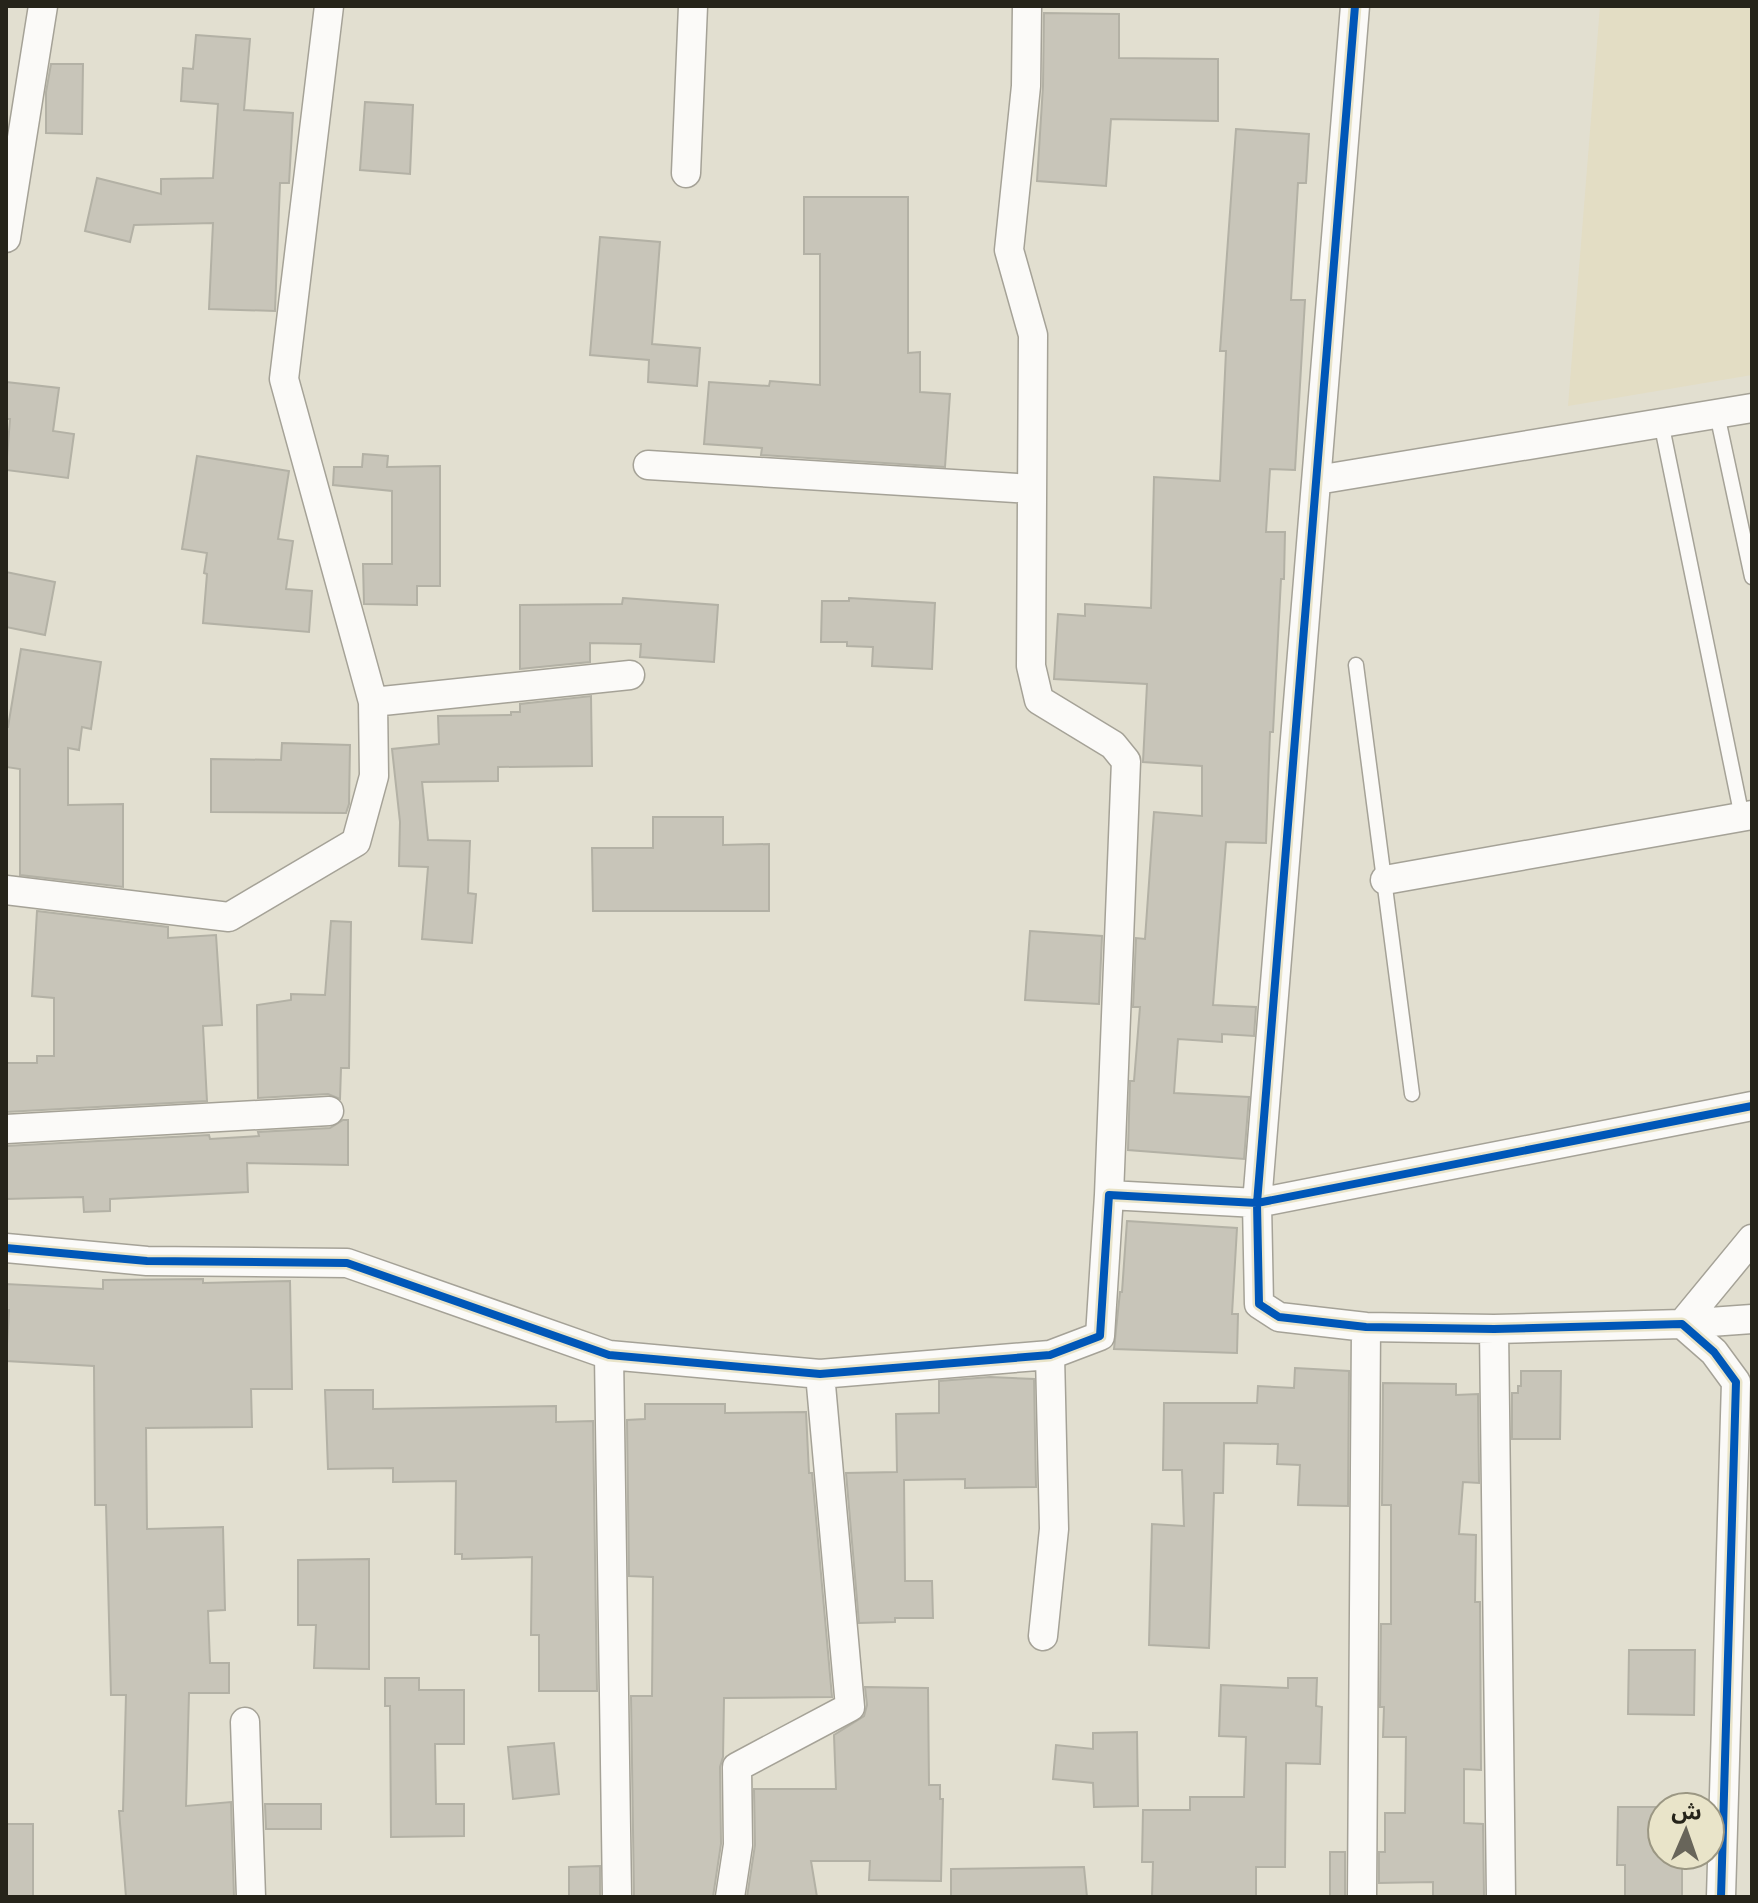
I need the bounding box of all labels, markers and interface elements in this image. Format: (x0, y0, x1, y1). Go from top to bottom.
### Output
north arrow (1646, 1791, 1726, 1871)
text: ش (1671, 1795, 1702, 1826)

